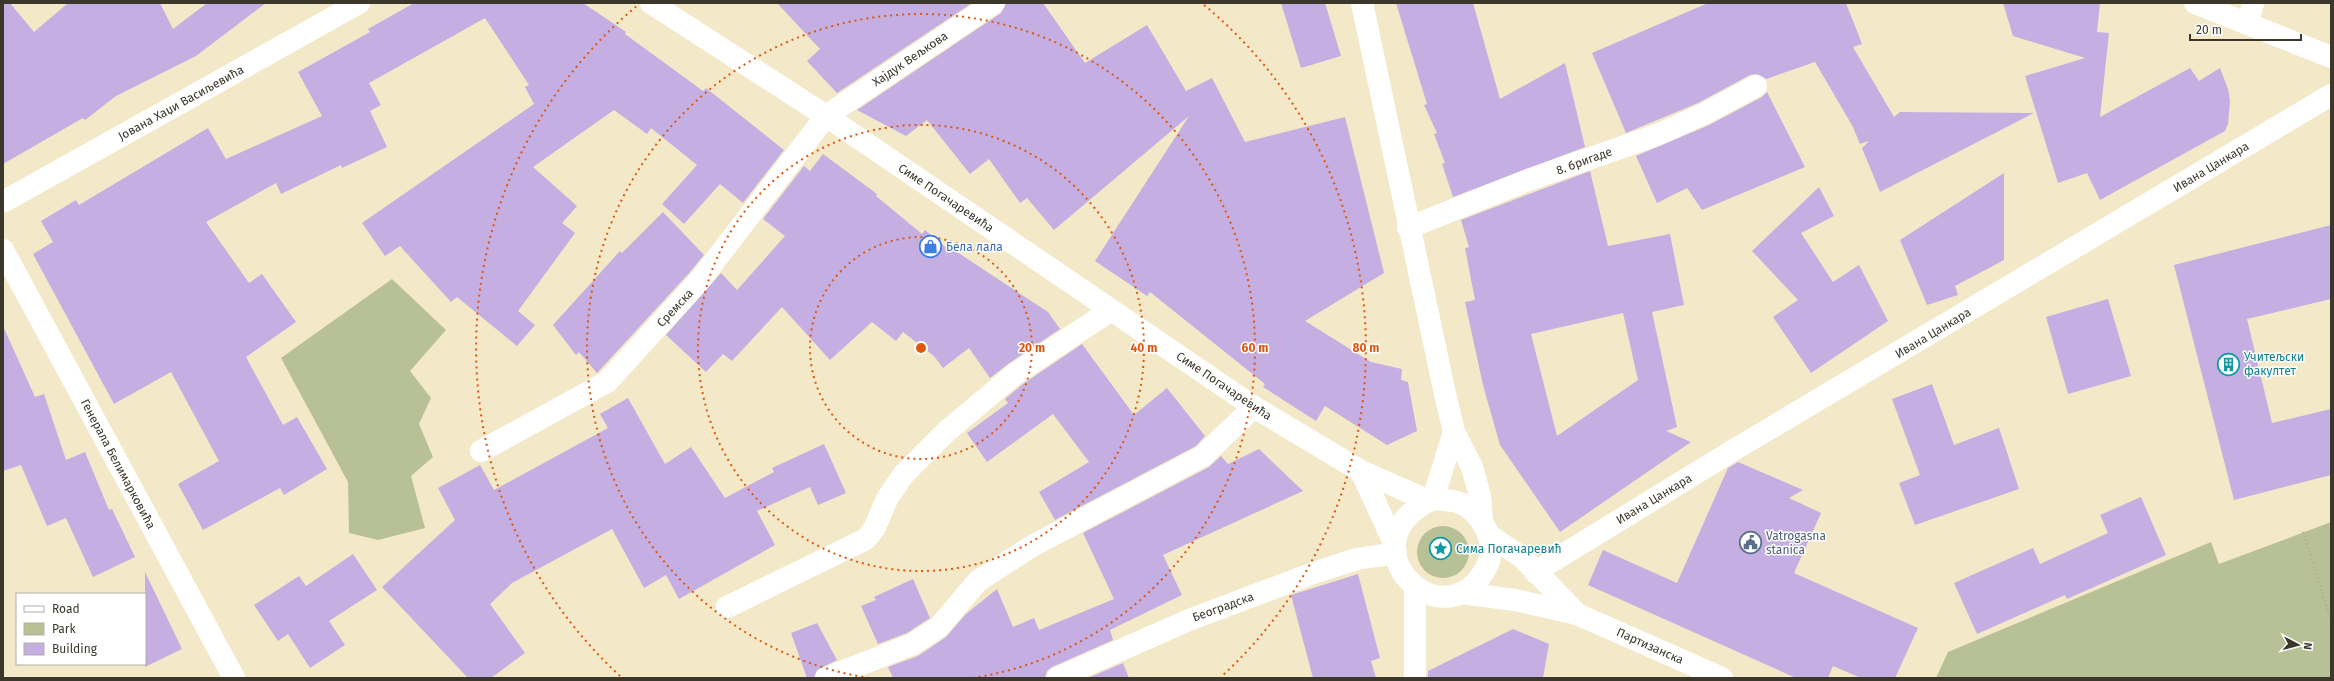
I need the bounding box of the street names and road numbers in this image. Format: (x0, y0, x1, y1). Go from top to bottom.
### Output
street label: Хајдук Вељкова (870, 29, 950, 89)
street label: Јована Хаџи Васиљевића (116, 63, 246, 143)
street label: Ивана Цанкара (2171, 139, 2251, 195)
street label: 8. бригаде (1554, 144, 1614, 178)
street label: Симе Погачаревића (896, 161, 996, 235)
street label: Сремска (654, 286, 696, 330)
street label: Ивана Цанкара (1893, 305, 1973, 361)
street label: Симе Погачаревића (1174, 349, 1274, 423)
street label: Генерала Белимарковића (78, 397, 158, 531)
street label: Ивана Цанкара (1614, 471, 1694, 527)
street label: Београдска (1190, 589, 1256, 625)
street label: Партизанска (1614, 625, 1686, 667)

